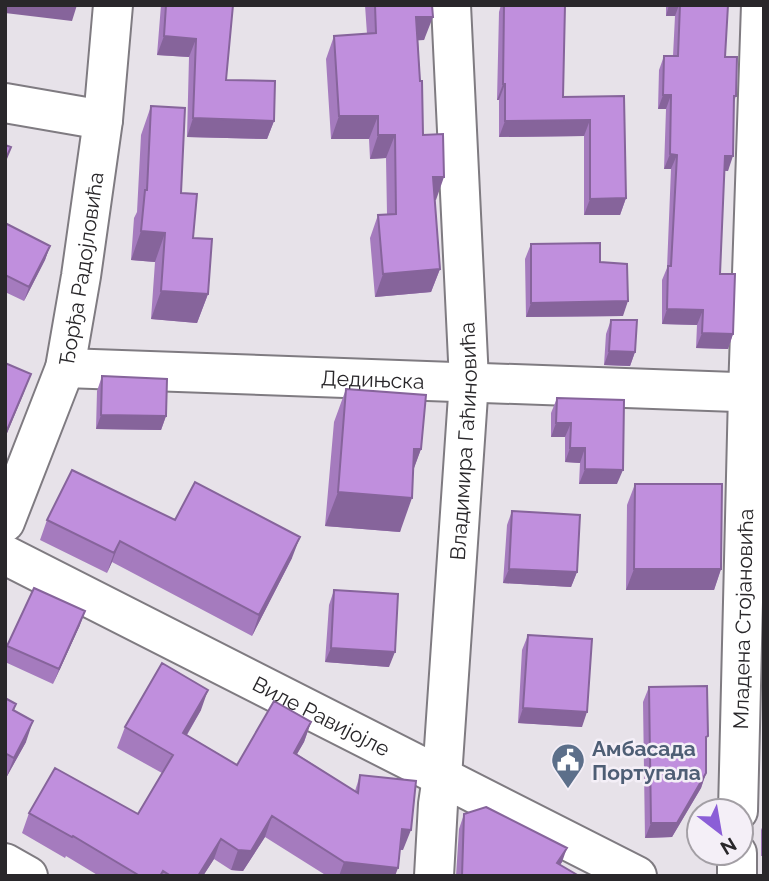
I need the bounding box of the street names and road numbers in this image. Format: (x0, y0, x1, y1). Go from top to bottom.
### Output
street label: Ђорђа Радојловића (53, 170, 108, 367)
street label: Владимира Гаћиновића (444, 322, 482, 561)
street label: Дедињска (321, 365, 425, 393)
street label: Младена Стојановића (727, 508, 758, 730)
street label: Виле Равијојле (249, 671, 394, 761)

